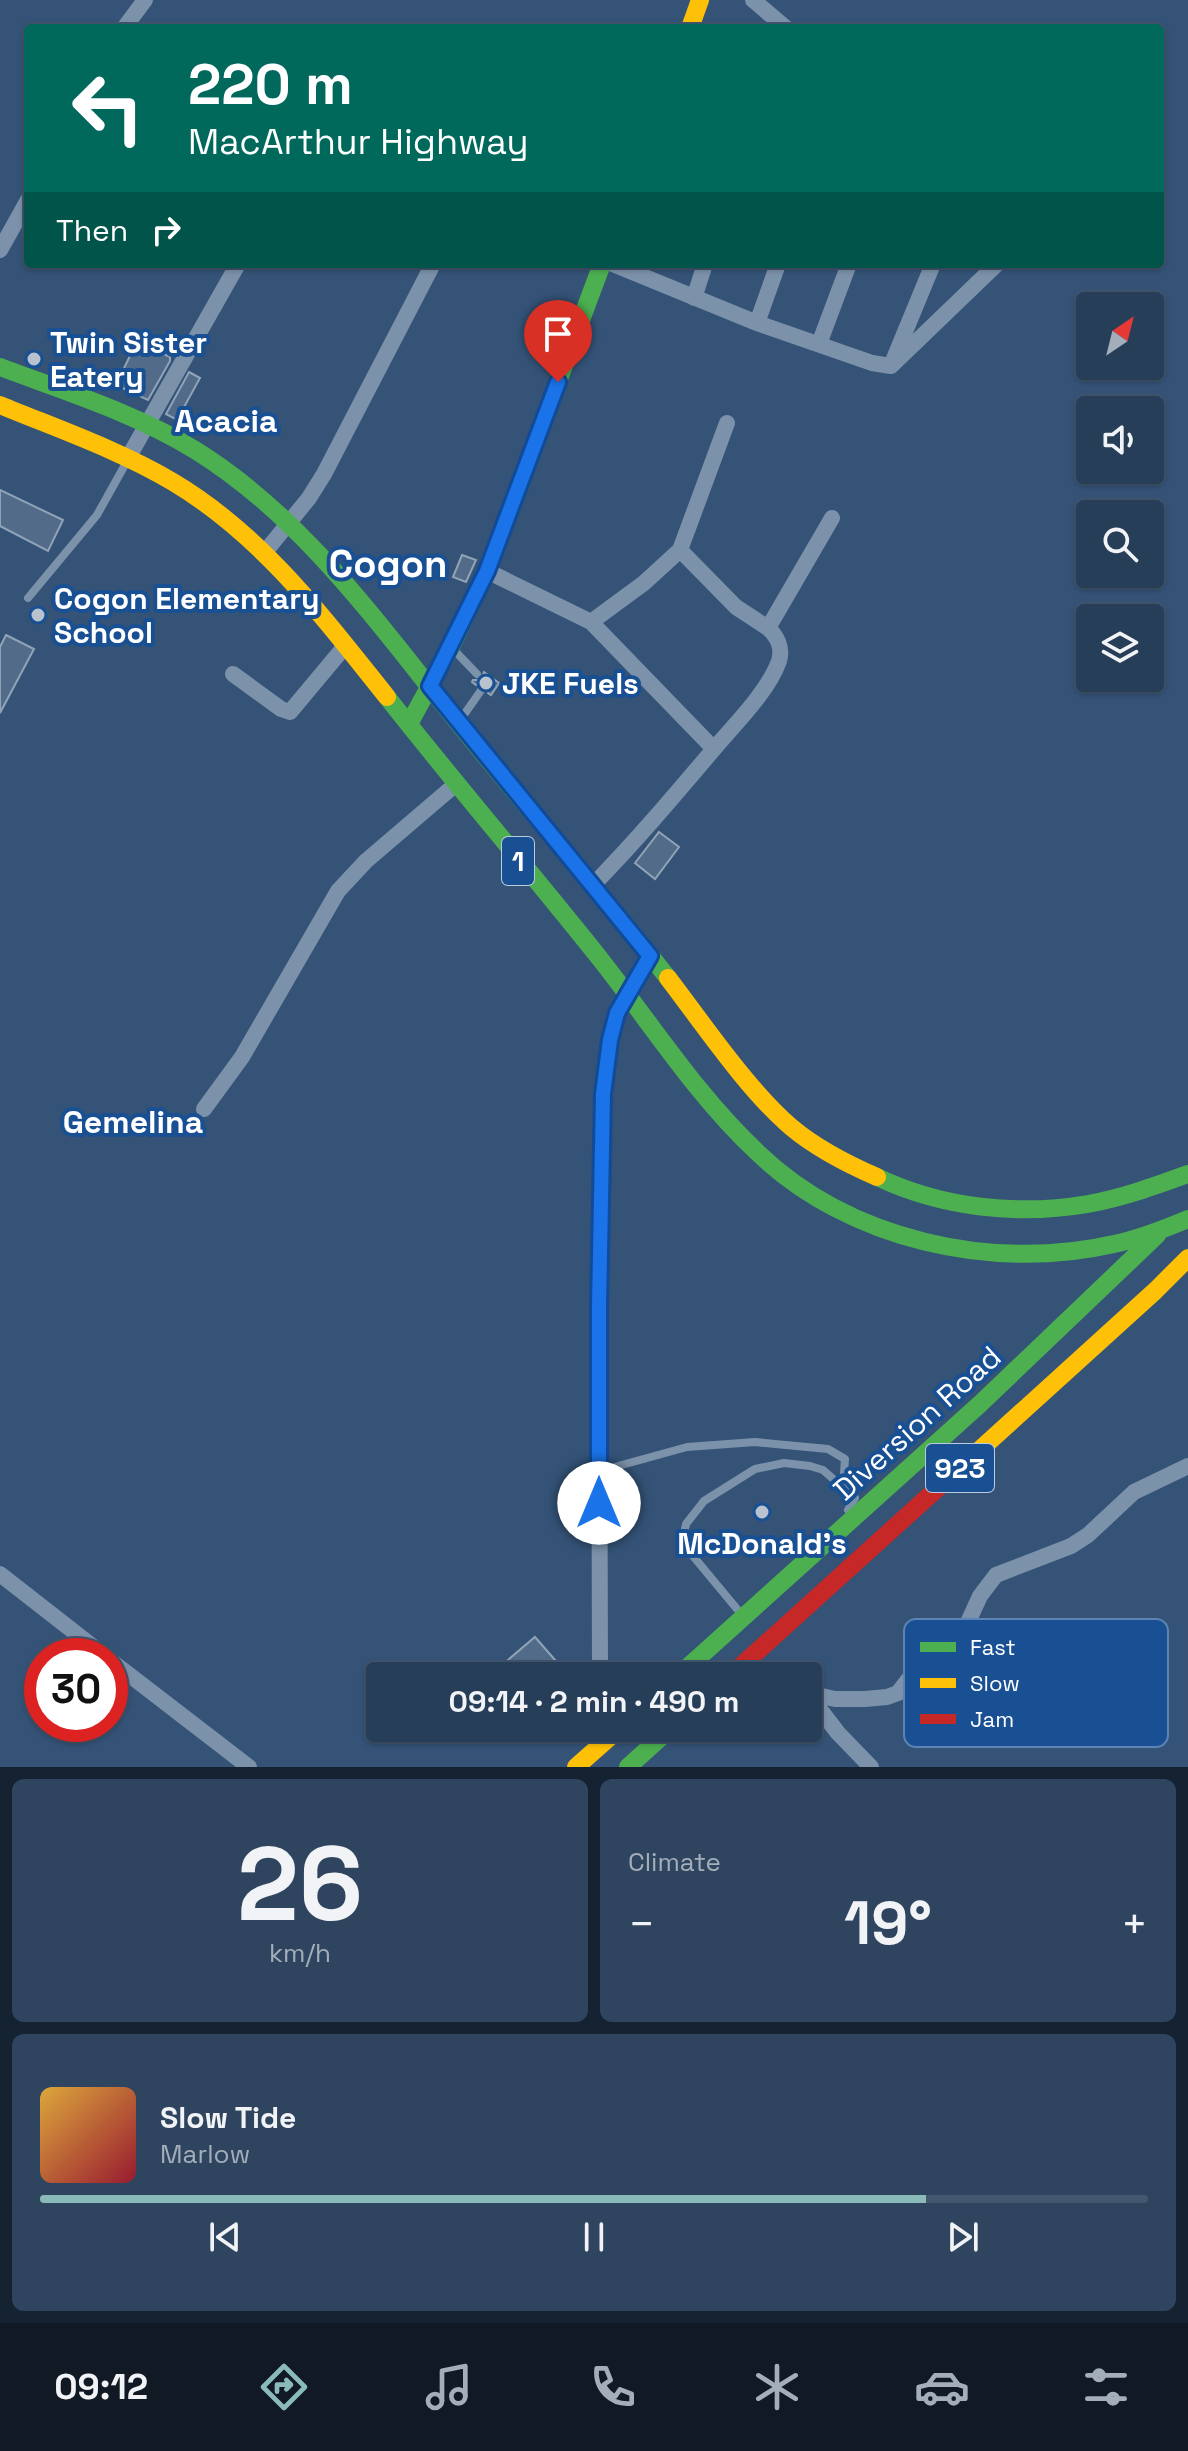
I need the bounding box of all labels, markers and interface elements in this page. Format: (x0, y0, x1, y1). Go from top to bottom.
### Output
text: 220 m (188, 49, 353, 120)
icon: left (56, 56, 160, 160)
text: MacArthur Highway (188, 119, 529, 165)
icon: right (144, 208, 188, 252)
text: Then (56, 211, 128, 250)
north arrow (1076, 292, 1164, 380)
map controls (1076, 292, 1164, 692)
pin (524, 300, 592, 382)
icon: arrive (536, 312, 580, 356)
place label: Twin Sister Eatery (50, 323, 207, 396)
marker: Twin Sister Eatery (25, 350, 43, 368)
button: sound (1076, 396, 1164, 484)
district label: Acacia (175, 401, 277, 441)
button: search (1076, 500, 1164, 588)
district label: Cogon (329, 540, 447, 588)
place label: Cogon Elementary School (54, 579, 320, 652)
button: layers (1076, 604, 1164, 692)
marker: Cogon Elementary School (29, 606, 47, 624)
place label: JKE Fuels (502, 664, 639, 703)
marker: JKE Fuels (477, 674, 495, 692)
road number: 1 (502, 837, 534, 885)
district label: Gemelina (63, 1102, 203, 1142)
street label: Diversion Road (825, 1337, 1009, 1509)
road number: 923 (926, 1444, 994, 1492)
position arrow (557, 1461, 641, 1545)
marker: McDonald's (753, 1503, 771, 1521)
place label: McDonald's (677, 1524, 847, 1563)
legend (904, 1619, 1168, 1747)
text: Fast (970, 1633, 1016, 1661)
speed limit sign: 30 (24, 1638, 128, 1742)
text: Slow (970, 1669, 1020, 1697)
text: 09:14 · 2 min · 490 m (449, 1682, 739, 1721)
text: Jam (970, 1705, 1014, 1733)
text: 26 (237, 1818, 363, 1950)
text: Climate (628, 1845, 721, 1879)
text: 19° (844, 1885, 932, 1962)
text: − (628, 1896, 655, 1952)
text: + (1121, 1896, 1148, 1952)
text: km/h (269, 1936, 331, 1970)
text: Slow Tide (160, 2098, 296, 2137)
text: Marlow (160, 2137, 250, 2171)
icon: previous (203, 2215, 247, 2259)
icon: pause (572, 2215, 616, 2259)
icon: next (941, 2215, 985, 2259)
icon: directions (256, 2359, 312, 2415)
icon: music (421, 2359, 477, 2415)
icon: phone (585, 2359, 641, 2415)
icon: climate (749, 2359, 805, 2415)
icon: car (914, 2359, 970, 2415)
icon: filters (1078, 2359, 1134, 2415)
text: 09:12 (54, 2364, 148, 2410)

